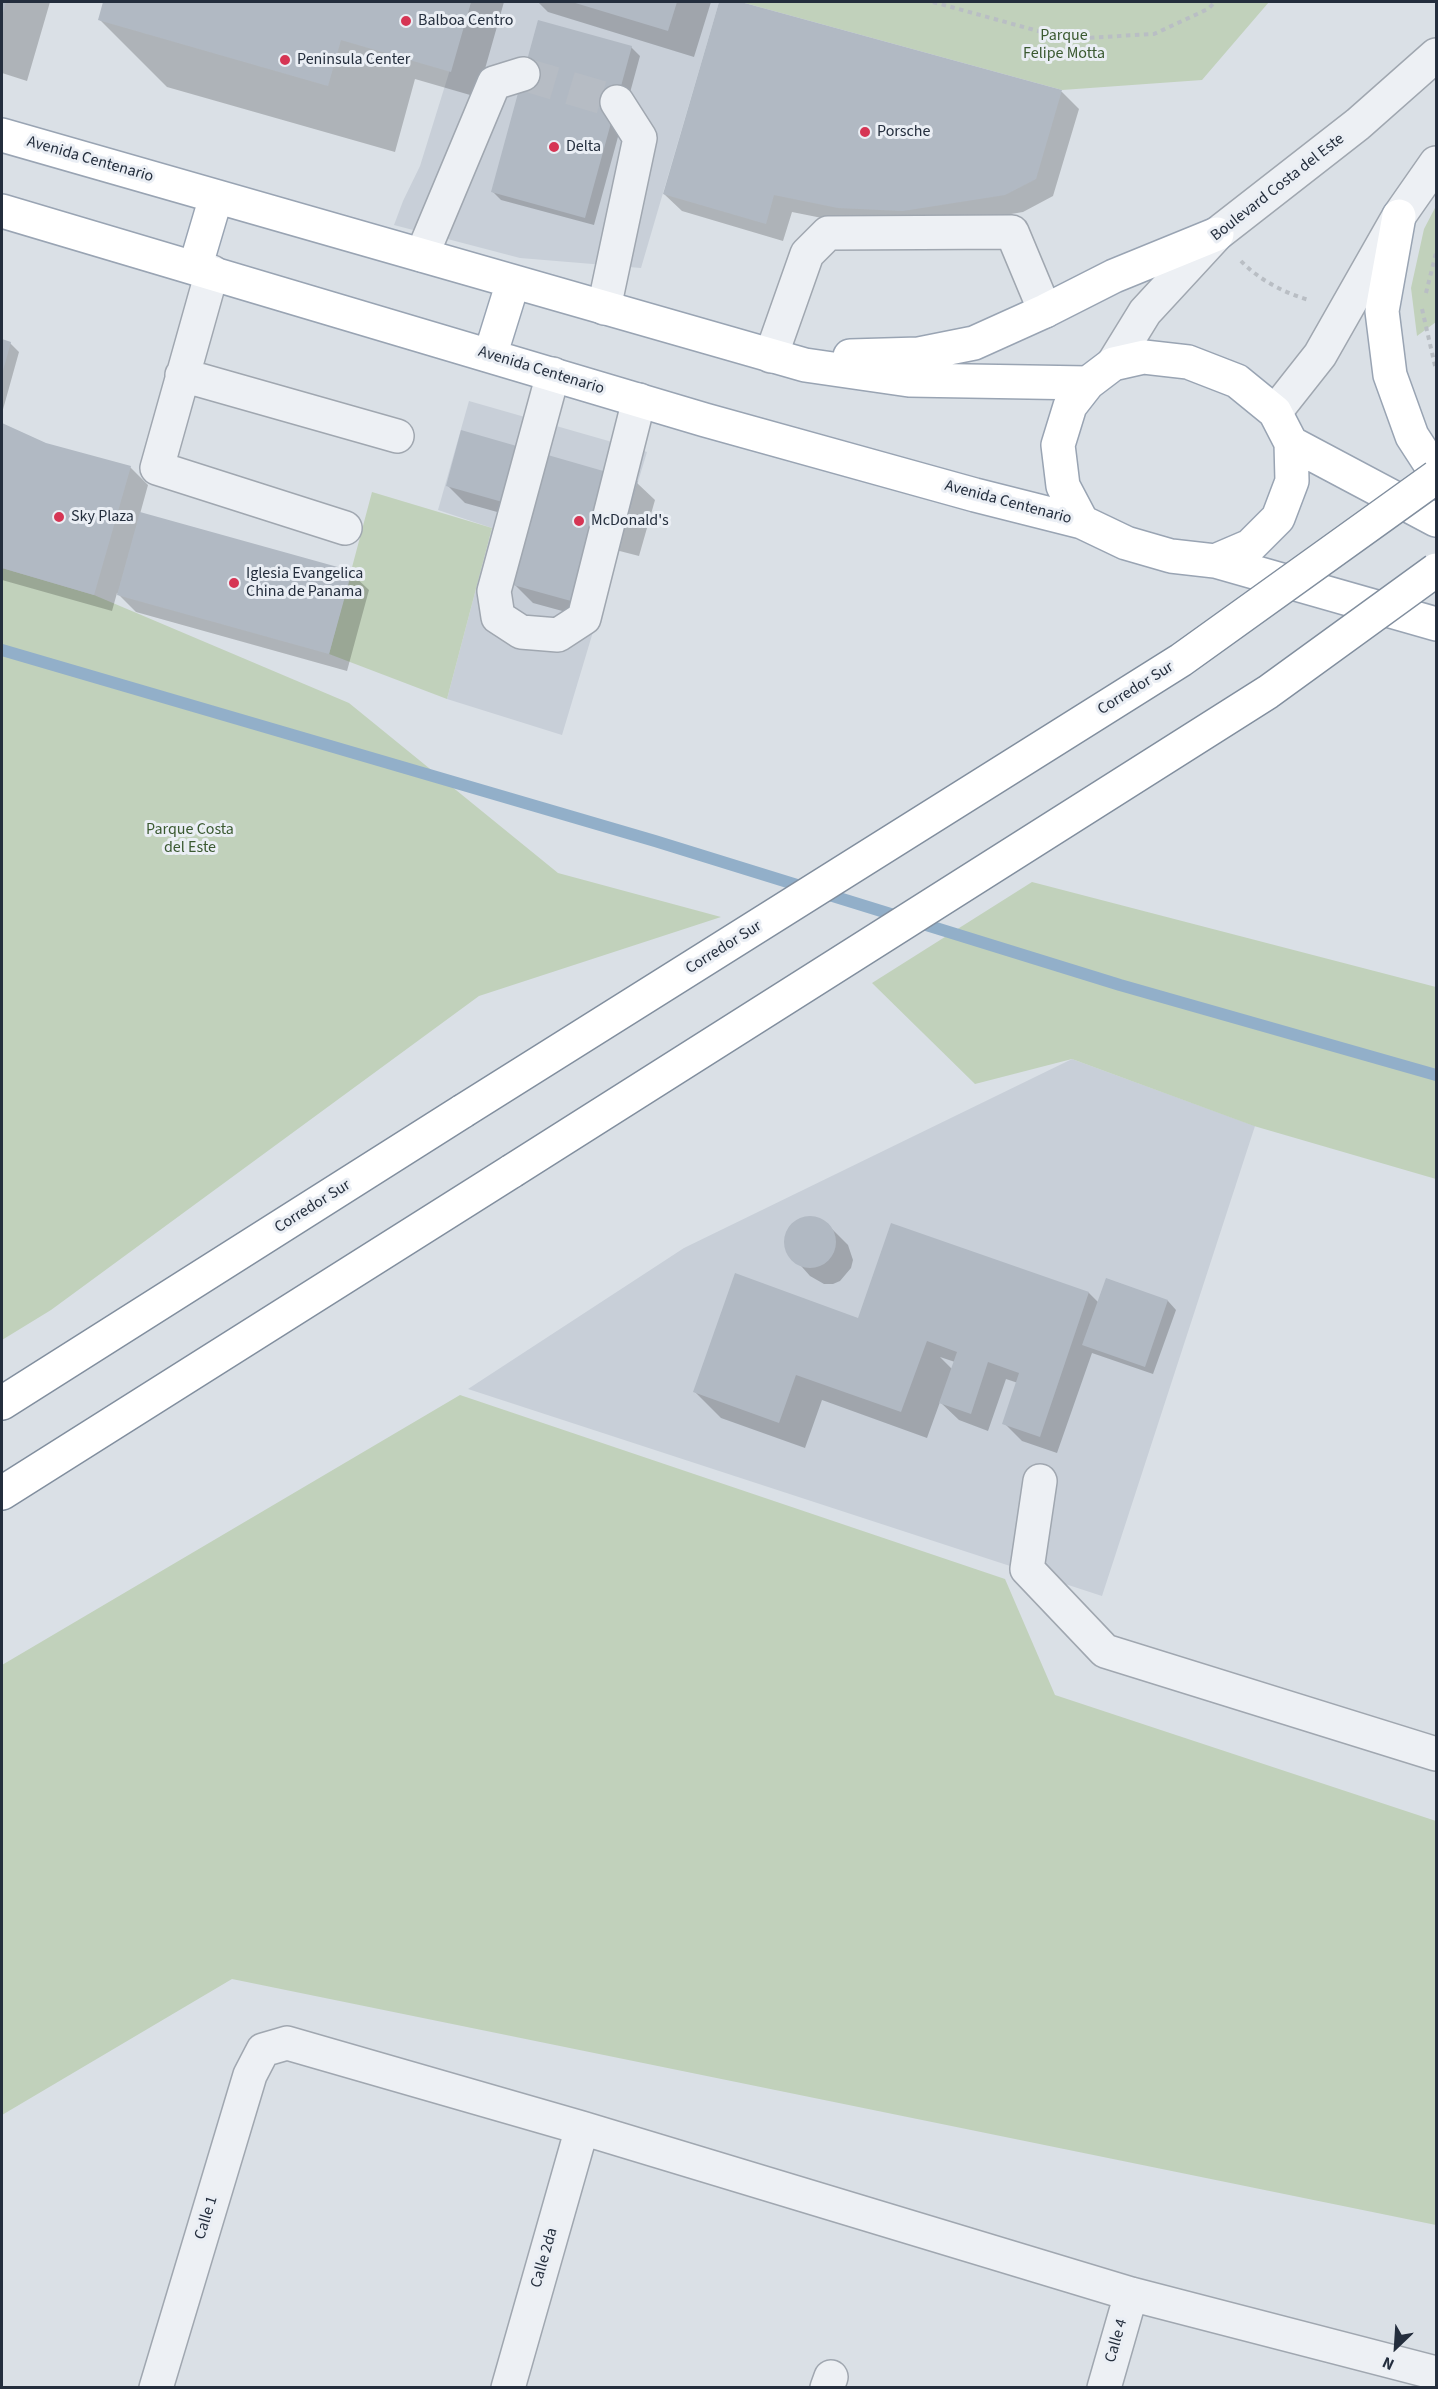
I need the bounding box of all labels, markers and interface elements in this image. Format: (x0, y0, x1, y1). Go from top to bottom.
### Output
place label: Balboa Centro (418, 11, 513, 31)
marker: Balboa Centro (399, 14, 413, 28)
park label: Parque Felipe Motta (1023, 26, 1105, 64)
place label: Peninsula Center (297, 50, 410, 70)
marker: Peninsula Center (278, 53, 292, 67)
place label: Porsche (877, 122, 930, 142)
marker: Porsche (858, 125, 872, 139)
street label: Boulevard Costa del Este (1207, 130, 1349, 246)
street label: Avenida Centenario (25, 133, 155, 187)
place label: Delta (566, 137, 601, 157)
marker: Delta (547, 140, 561, 154)
street label: Avenida Centenario (476, 343, 606, 399)
street label: Avenida Centenario (942, 477, 1074, 529)
place label: Sky Plaza (71, 507, 134, 527)
marker: Sky Plaza (52, 510, 66, 524)
place label: McDonald's (591, 511, 669, 531)
marker: McDonald's (572, 514, 586, 528)
place label: Iglesia Evangelica China de Panama (246, 564, 363, 602)
marker: Iglesia Evangelica China de Panama (227, 576, 241, 590)
street label: Corredor Sur (1095, 658, 1177, 720)
park label: Parque Costa del Este (146, 820, 234, 858)
street label: Corredor Sur (683, 917, 765, 979)
street label: Corredor Sur (272, 1176, 354, 1238)
street label: Calle 1 (191, 2194, 223, 2242)
street label: Calle 2da (527, 2226, 563, 2290)
street label: Calle 4 (1102, 2317, 1132, 2365)
north arrow (1366, 2317, 1426, 2377)
text: N (1379, 2351, 1398, 2376)

